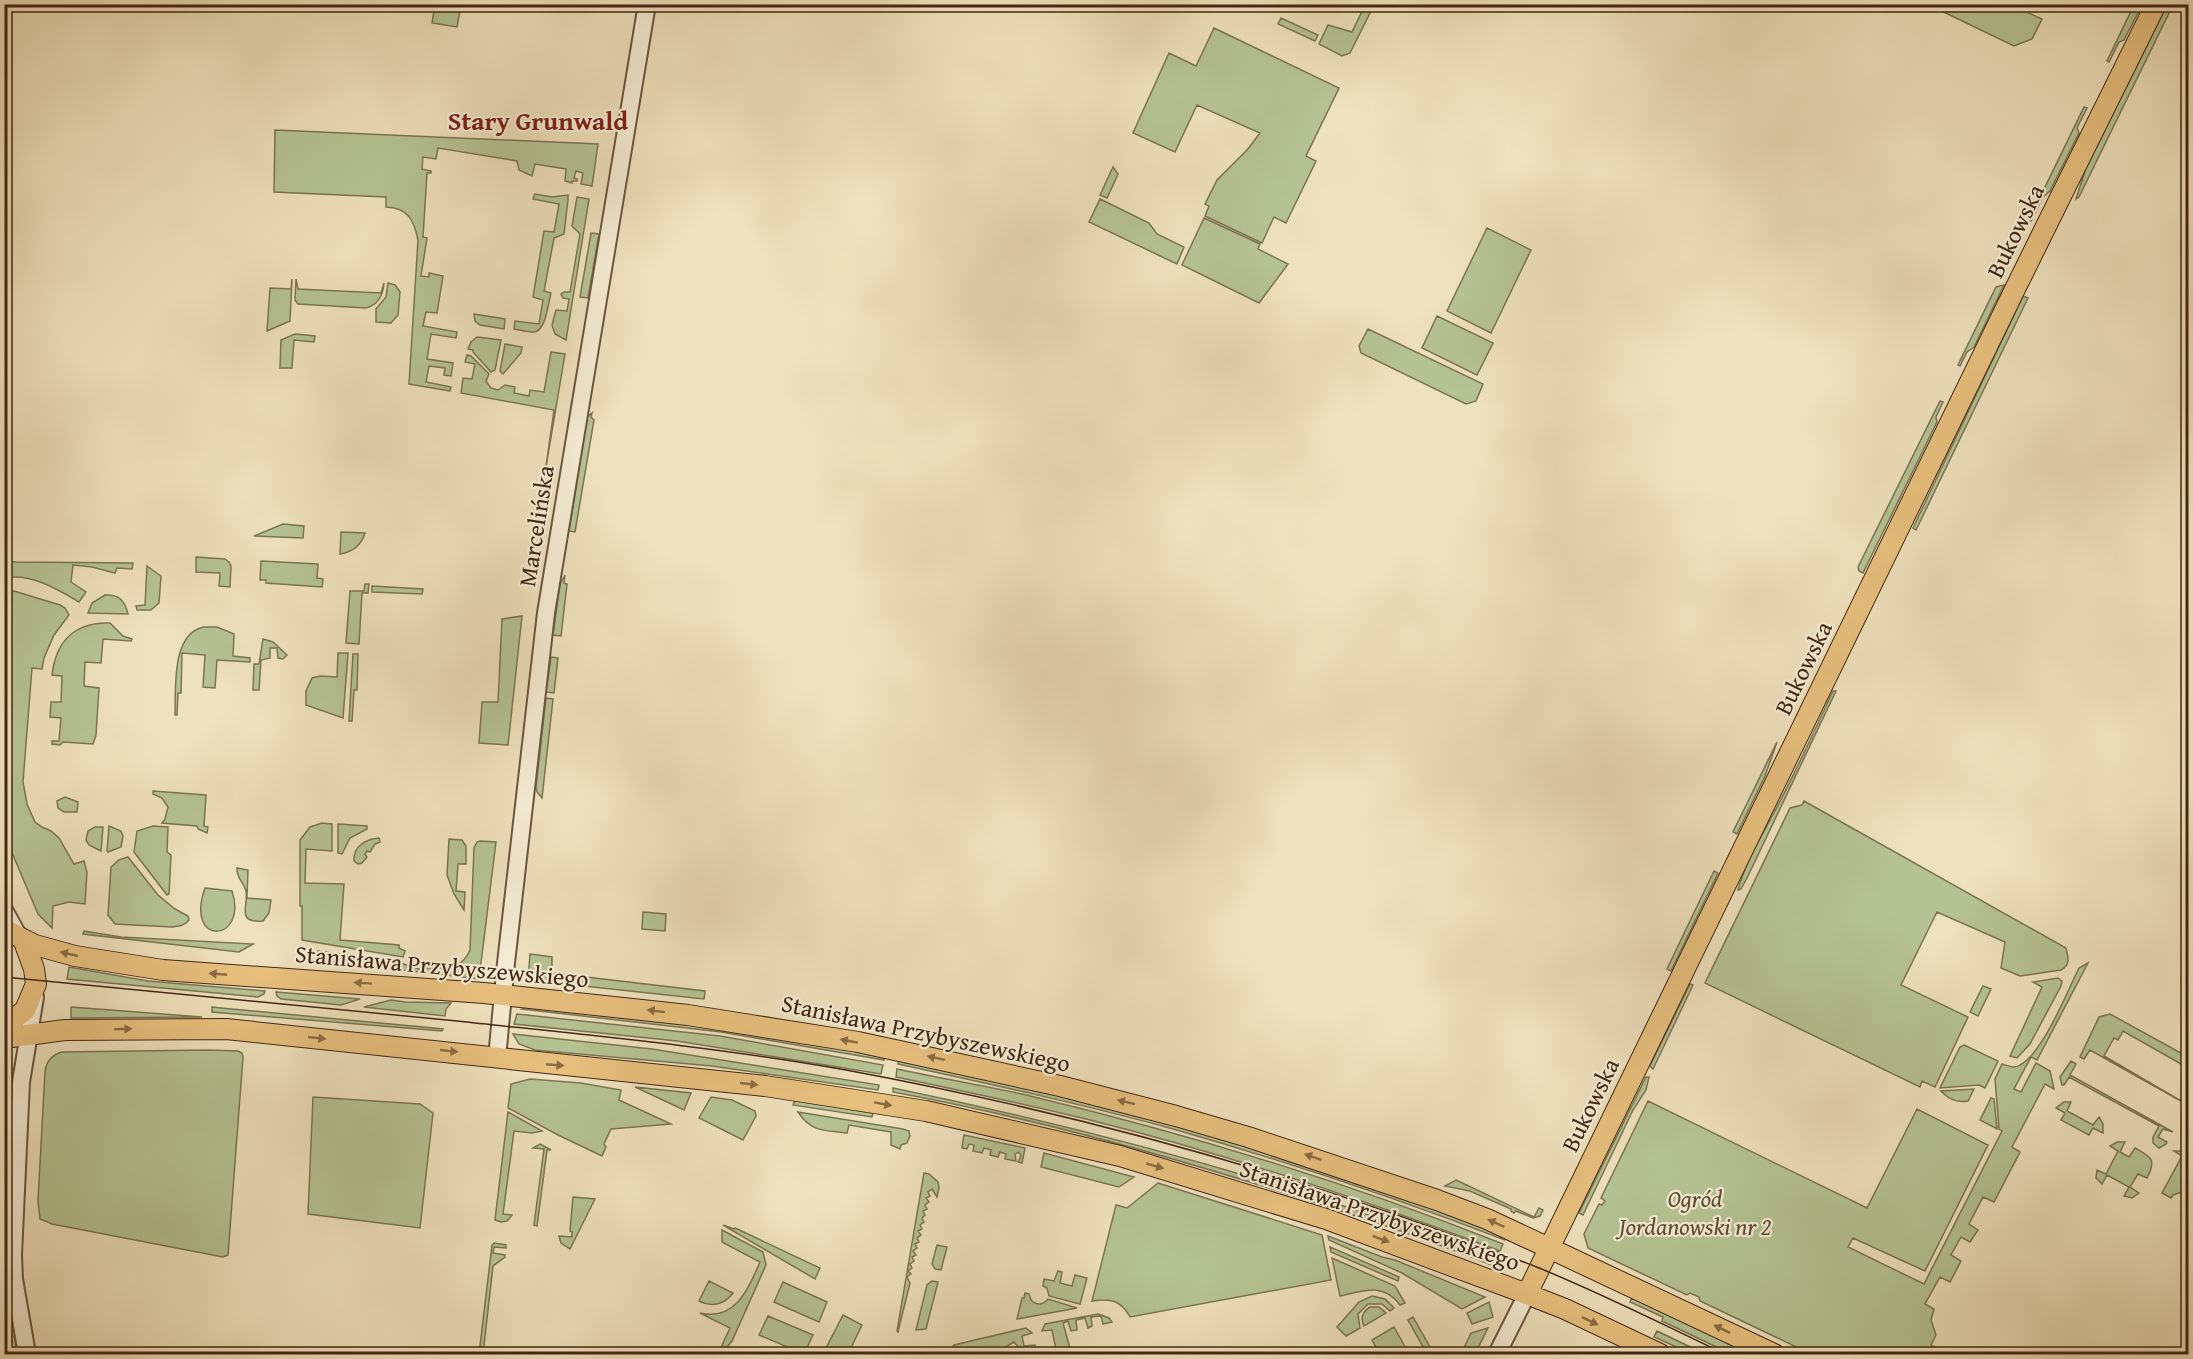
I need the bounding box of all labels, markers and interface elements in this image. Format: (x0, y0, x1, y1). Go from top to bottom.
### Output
district label: Stary Grunwald (448, 101, 628, 140)
street label: Bukowska (1977, 178, 2053, 284)
street label: Marcelińska (509, 462, 563, 589)
street label: Bukowska (1765, 615, 1841, 721)
street label: Stanisława Przybyszewskiego (294, 936, 590, 996)
one-way arrow (60, 949, 78, 959)
one-way arrow (208, 969, 227, 979)
one-way arrow (353, 978, 372, 988)
street label: Stanisława Przybyszewskiego (778, 985, 1074, 1081)
one-way arrow (647, 1006, 666, 1015)
one-way arrow (114, 1025, 133, 1034)
one-way arrow (308, 1033, 327, 1043)
one-way arrow (839, 1036, 858, 1045)
one-way arrow (440, 1047, 459, 1056)
street label: Bukowska (1552, 1052, 1628, 1158)
one-way arrow (926, 1053, 945, 1062)
one-way arrow (546, 1060, 565, 1070)
one-way arrow (740, 1079, 759, 1089)
one-way arrow (1116, 1097, 1135, 1107)
one-way arrow (874, 1100, 893, 1109)
street label: Stanisława Przybyszewskiego (1235, 1151, 1525, 1279)
one-way arrow (1304, 1152, 1322, 1162)
one-way arrow (1146, 1162, 1164, 1171)
park label: Ogród Jordanowski nr 2 (1615, 1181, 1771, 1244)
one-way arrow (1487, 1219, 1504, 1228)
one-way arrow (1372, 1235, 1390, 1245)
one-way arrow (1582, 1317, 1599, 1326)
one-way arrow (1713, 1324, 1730, 1334)

